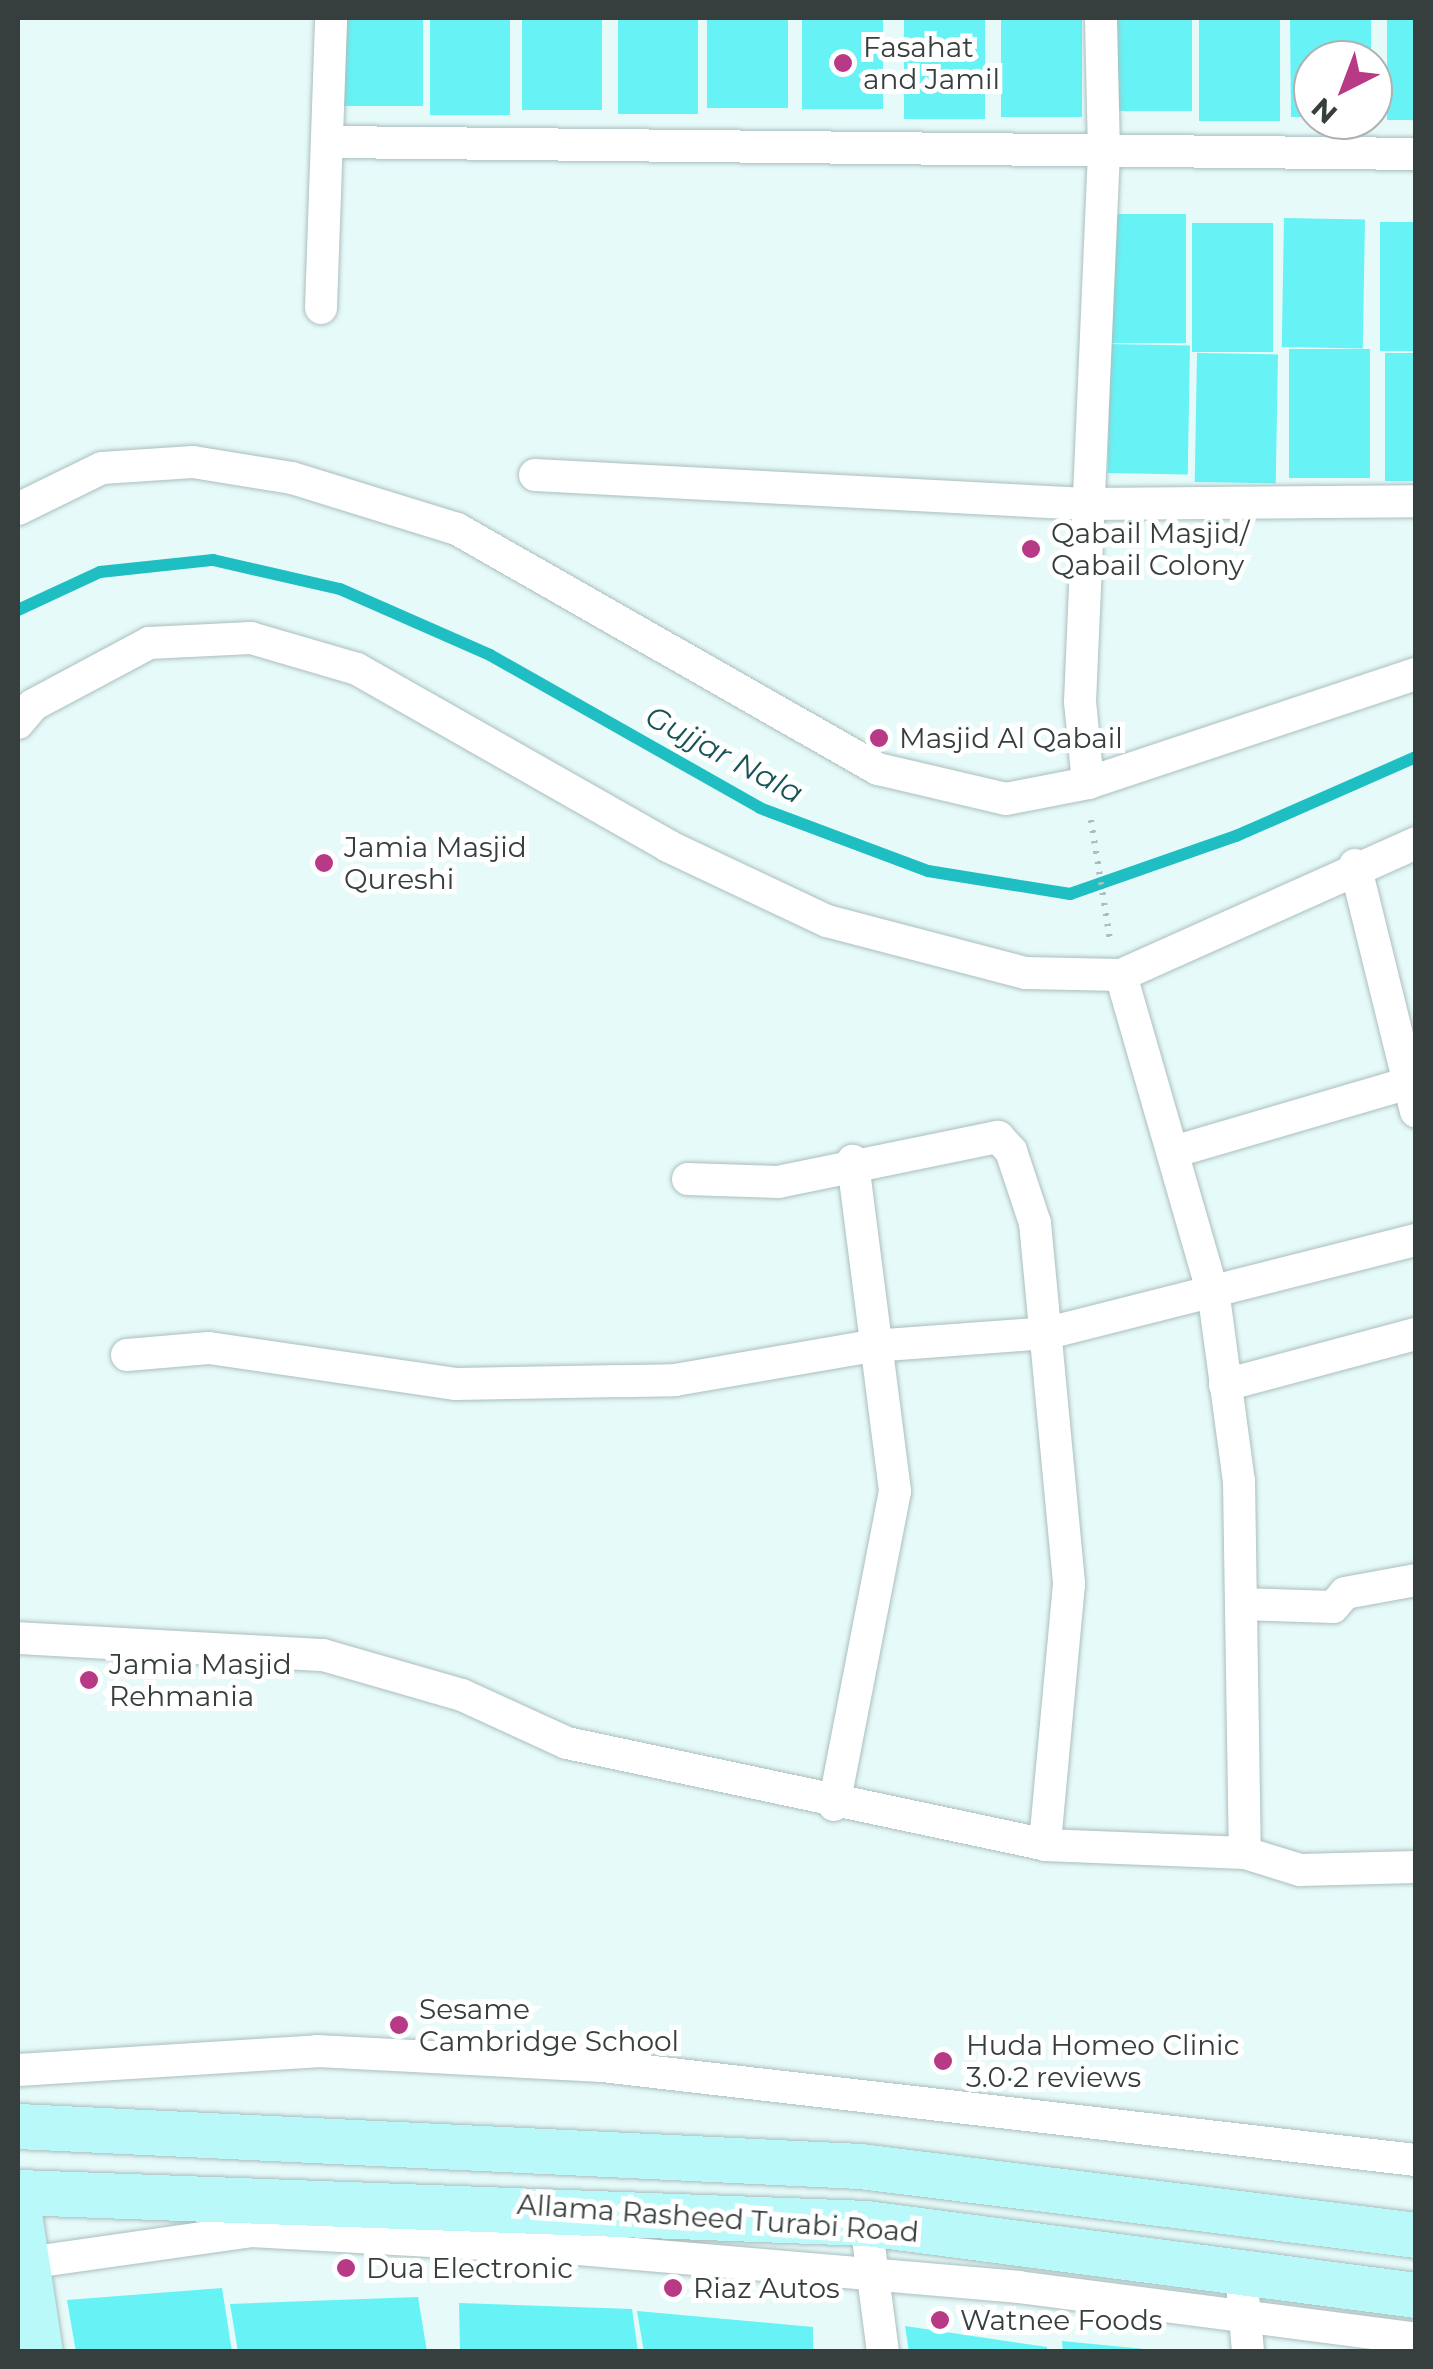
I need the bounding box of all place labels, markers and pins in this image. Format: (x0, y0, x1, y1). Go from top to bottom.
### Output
place label: Fasahat and Jamil (863, 30, 1000, 96)
marker: Fasahat and Jamil (832, 52, 854, 74)
place label: Qabail Masjid/ Qabail Colony (1051, 516, 1249, 582)
marker: Qabail Masjid/ Qabail Colony (1020, 538, 1042, 560)
place label: Masjid Al Qabail (899, 721, 1123, 755)
marker: Masjid Al Qabail (868, 727, 890, 749)
place label: Jamia Masjid Qureshi (344, 830, 527, 896)
marker: Jamia Masjid Qureshi (313, 852, 335, 874)
place label: Jamia Masjid Rehmania (109, 1647, 292, 1713)
marker: Jamia Masjid Rehmania (78, 1669, 100, 1691)
place label: Sesame Cambridge School (419, 1992, 679, 2058)
marker: Sesame Cambridge School (388, 2014, 410, 2036)
place label: Huda Homeo Clinic 3.0·2 reviews (966, 2028, 1239, 2094)
marker: Huda Homeo Clinic 3.0·2 reviews (930, 2048, 956, 2074)
place label: Dua Electronic (366, 2251, 573, 2285)
marker: Dua Electronic (335, 2257, 357, 2279)
place label: Riaz Autos (693, 2271, 840, 2305)
marker: Riaz Autos (662, 2277, 684, 2299)
place label: Watnee Foods (960, 2303, 1163, 2337)
marker: Watnee Foods (929, 2309, 951, 2331)

